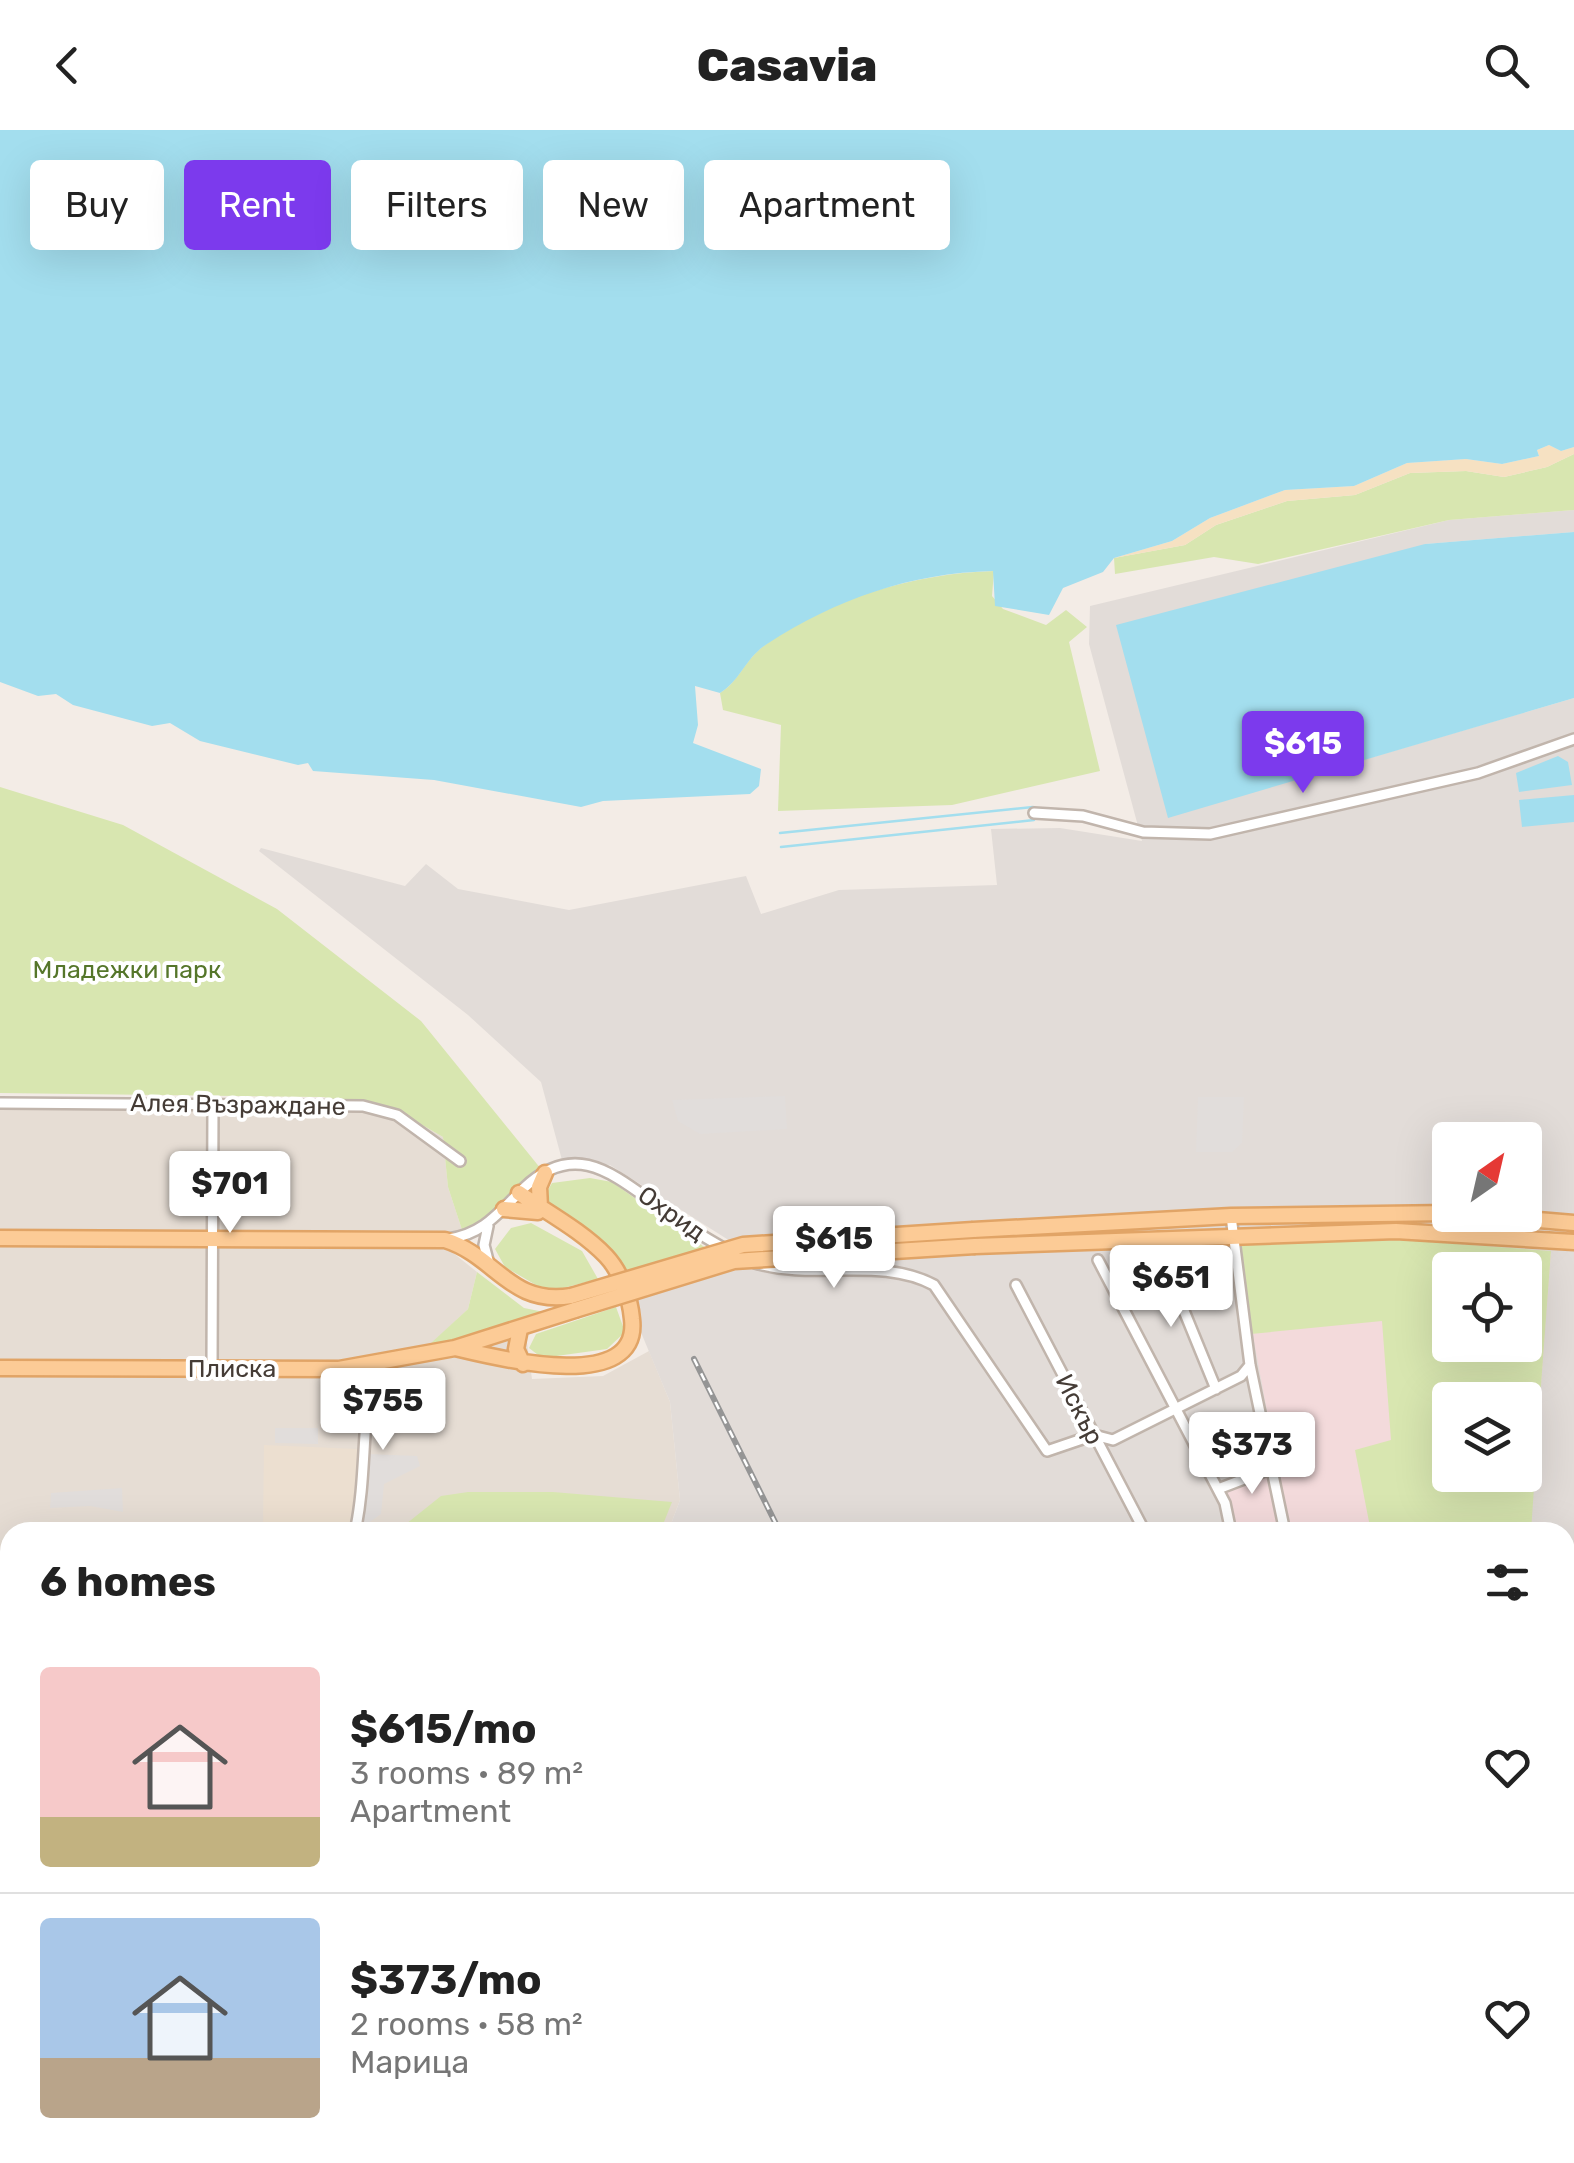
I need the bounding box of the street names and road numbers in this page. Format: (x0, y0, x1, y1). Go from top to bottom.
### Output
street label: Алея Възраждане (130, 1088, 346, 1121)
street label: Охрид (632, 1180, 711, 1247)
street label: Плиска (188, 1354, 276, 1383)
street label: Искър (1050, 1369, 1109, 1449)

